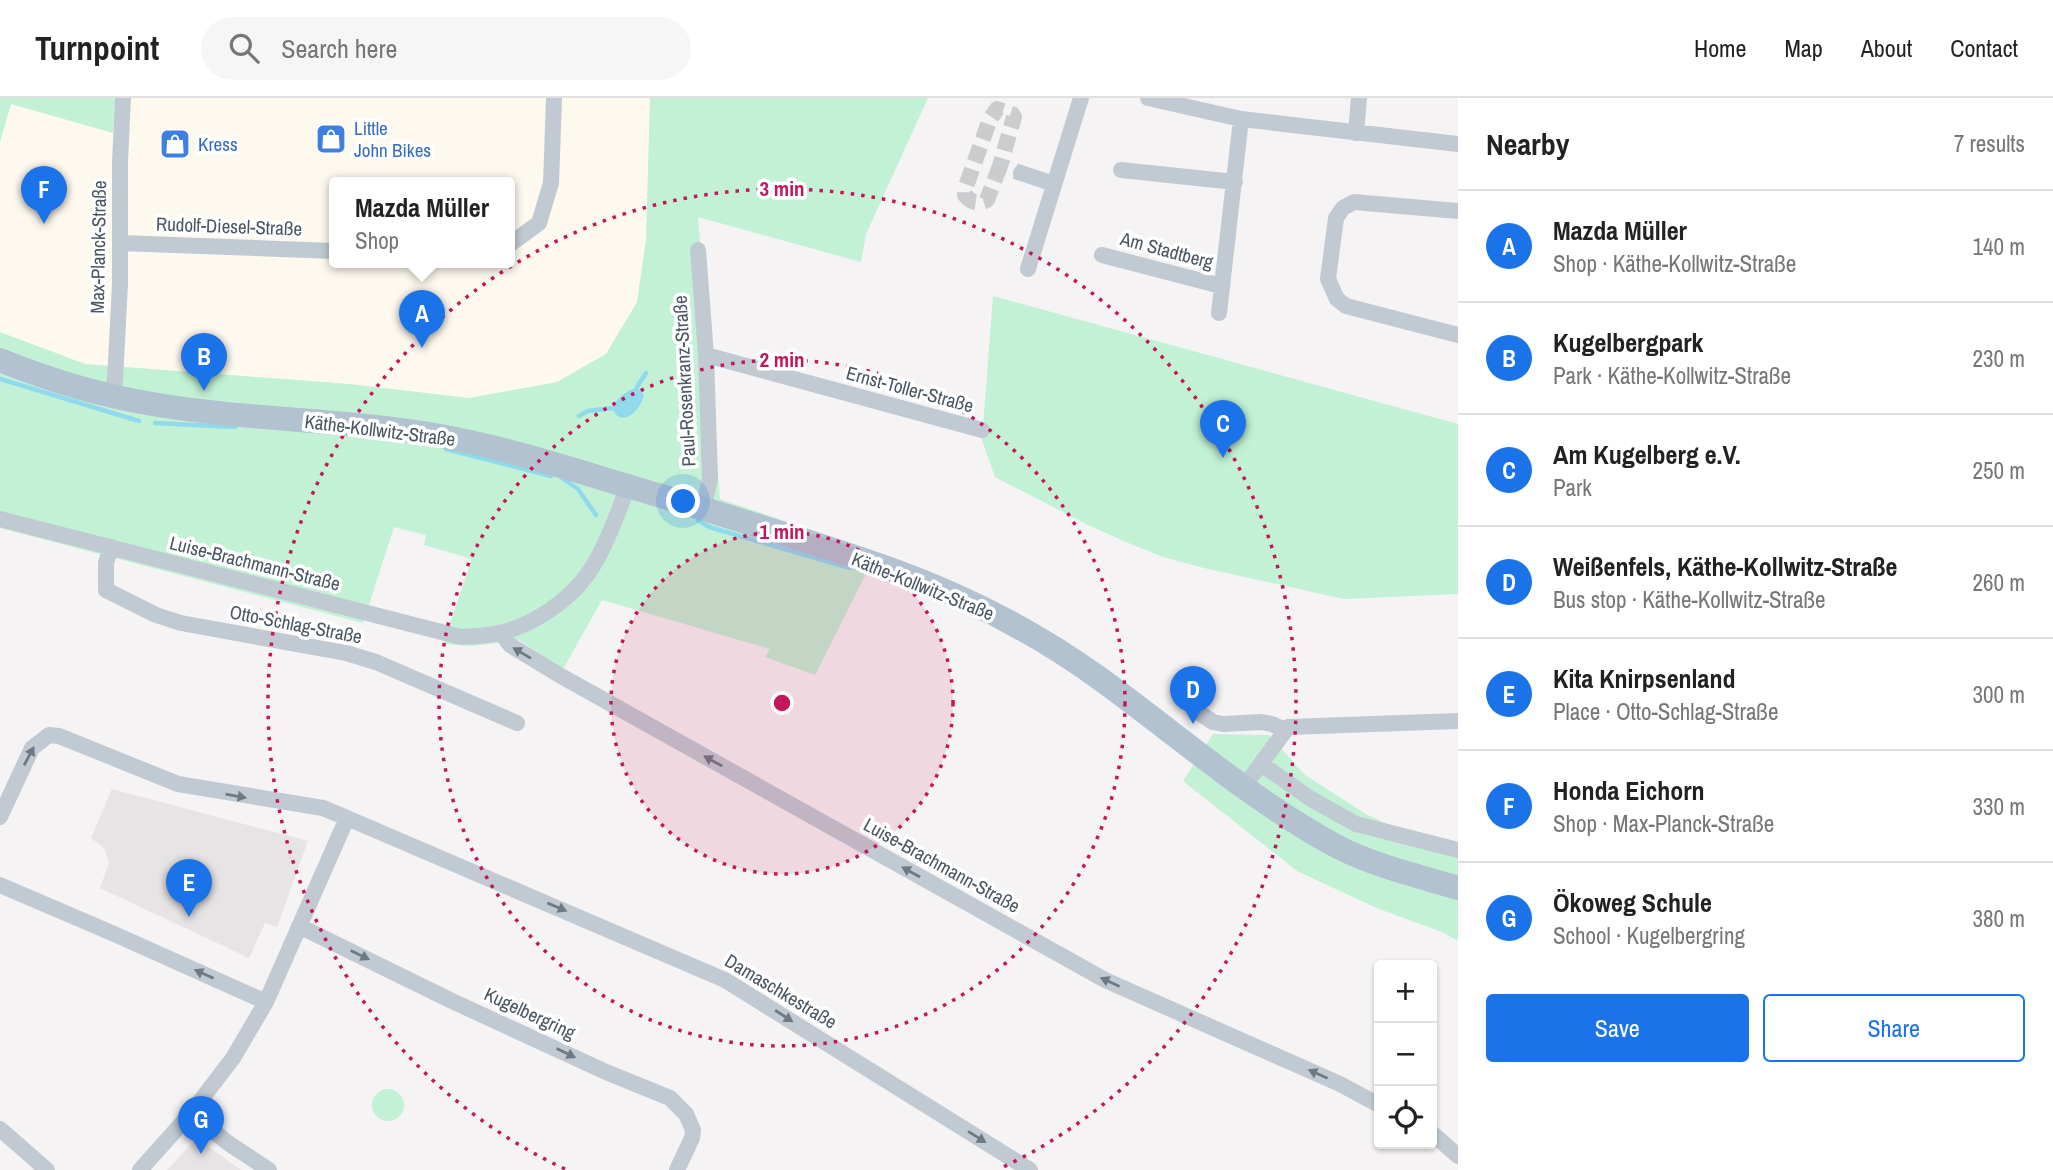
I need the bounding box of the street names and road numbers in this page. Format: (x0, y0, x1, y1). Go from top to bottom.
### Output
street label: Max-Planck-Straße (84, 180, 112, 314)
street label: Rudolf-Diesel-Straße (155, 210, 303, 242)
street label: Am Stadtberg (1117, 225, 1217, 275)
street label: Paul-Rosenkranz-Straße (667, 295, 701, 467)
street label: Ernst-Toller-Straße (843, 360, 977, 418)
street label: Käthe-Kollwitz-Straße (303, 408, 457, 452)
street label: Luise-Brachmann-Straße (167, 529, 343, 597)
street label: Käthe-Kollwitz-Straße (848, 546, 998, 626)
street label: Otto-Schlag-Straße (228, 598, 364, 650)
street label: Luise-Brachmann-Straße (859, 811, 1025, 919)
street label: Damaschkestraße (720, 947, 842, 1035)
street label: Kugelbergring (480, 981, 580, 1046)

